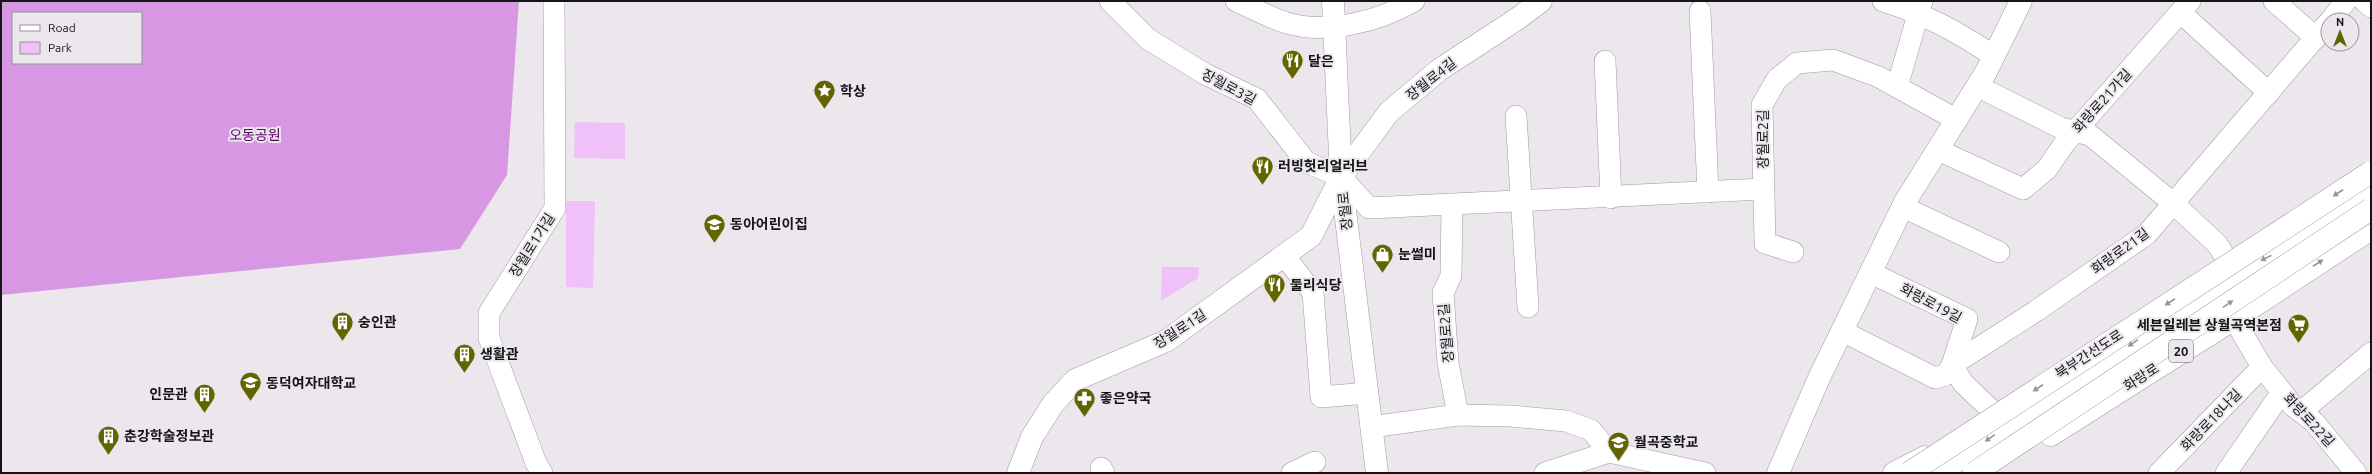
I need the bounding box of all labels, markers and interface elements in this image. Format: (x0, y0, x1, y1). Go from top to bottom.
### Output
legend (12, 12, 142, 64)
north arrow (2320, 12, 2360, 52)
text: N (2336, 16, 2344, 28)
text: Road (48, 21, 76, 34)
text: Park (48, 41, 72, 54)
restaurant icon: 달은 (1280, 48, 1306, 81)
place label: 달은 (1308, 53, 1334, 69)
street label: 장월로4길 (1403, 54, 1459, 104)
street label: 장월로3길 (1199, 66, 1259, 108)
street label: 화랑로21가길 (2069, 66, 2135, 136)
place icon: 학상 (811, 78, 837, 111)
place label: 학상 (840, 83, 866, 99)
street label: 장월로2길 (1755, 109, 1771, 169)
park label: 오동공원 (229, 127, 281, 143)
restaurant icon: 러빙헛리얼러브 (1249, 153, 1275, 186)
place label: 러빙헛리얼러브 (1278, 158, 1368, 174)
one-way arrow (2332, 190, 2344, 197)
street label: 장월로 (1335, 191, 1355, 231)
street label: 장월로1가길 (506, 210, 558, 280)
school or university icon: 동아어린이집 (702, 211, 728, 244)
place label: 동아어린이집 (730, 216, 807, 232)
street label: 화랑로21길 (2088, 225, 2152, 277)
shop icon: 눈썰미 (1370, 241, 1396, 274)
place label: 눈썰미 (1398, 246, 1437, 262)
one-way arrow (2260, 255, 2272, 261)
one-way arrow (2313, 259, 2323, 267)
restaurant icon: 둘리식당 (1262, 272, 1288, 305)
place label: 둘리식당 (1290, 277, 1342, 293)
street label: 화랑로19길 (1898, 280, 1964, 326)
one-way arrow (2165, 298, 2175, 306)
one-way arrow (2223, 301, 2234, 308)
street label: 장월로2길 (1435, 303, 1457, 363)
street label: 장월로1길 (1151, 306, 1209, 352)
building icon: 숭인관 (329, 309, 355, 342)
supermarket icon: 세븐일레븐 상월곡역본점 (2285, 312, 2311, 345)
place label: 숭인관 (358, 314, 397, 330)
place label: 세븐일레븐 상월곡역본점 (2137, 317, 2282, 333)
street label: 북부간선도로 (2052, 326, 2126, 382)
one-way arrow (2128, 339, 2139, 347)
road number: 20 (2169, 340, 2193, 362)
building icon: 생활관 (451, 341, 477, 374)
place label: 생활관 (480, 346, 519, 362)
street label: 화랑로 (2120, 360, 2162, 394)
school or university icon: 동덕여자대학교 (237, 370, 263, 403)
place label: 동덕여자대학교 (266, 375, 356, 391)
building icon: 인문관 (191, 381, 217, 414)
one-way arrow (2033, 384, 2043, 392)
pharmacy icon: 좋은약국 (1071, 385, 1097, 418)
place label: 인문관 (149, 386, 188, 402)
street label: 화랑로18나길 (2177, 386, 2245, 454)
place label: 좋은약국 (1100, 390, 1152, 406)
street label: 화랑로22길 (2280, 390, 2338, 450)
building icon: 춘강학술정보관 (96, 423, 122, 456)
place label: 춘강학술정보관 (124, 428, 214, 444)
school or university icon: 월곡중학교 (1605, 429, 1631, 462)
place label: 월곡중학교 (1634, 434, 1699, 450)
one-way arrow (1984, 435, 1996, 442)

